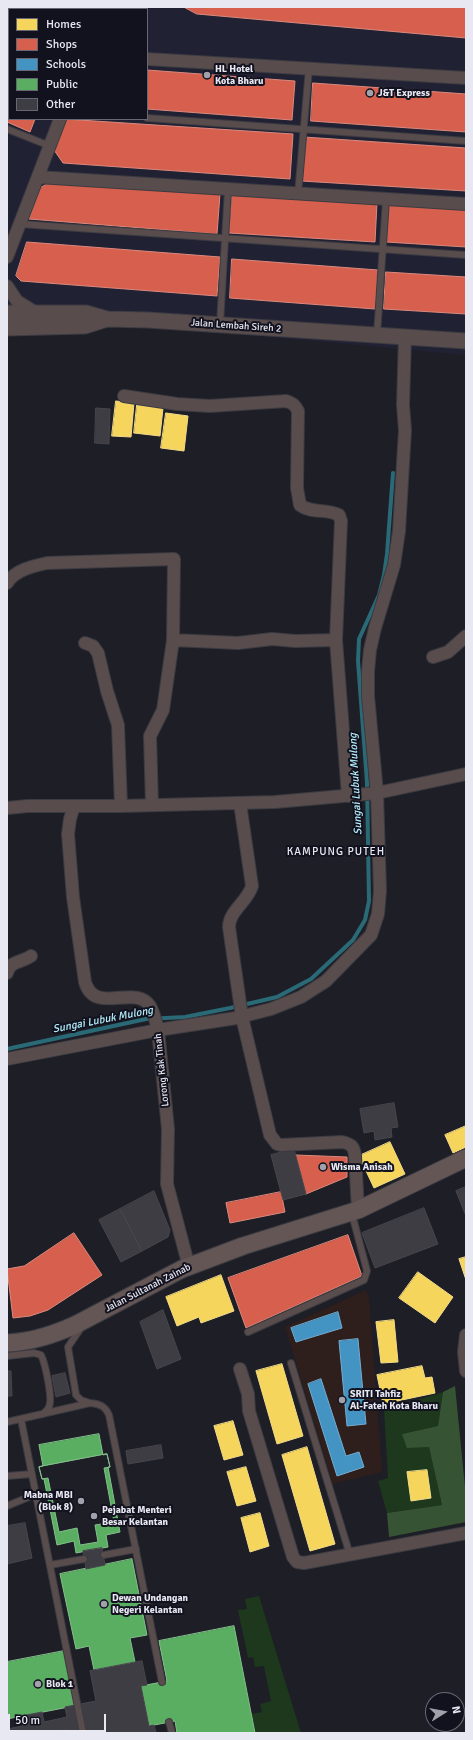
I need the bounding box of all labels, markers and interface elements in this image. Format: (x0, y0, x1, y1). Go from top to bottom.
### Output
legend (8, 8, 148, 120)
text: Homes (46, 17, 81, 32)
text: Shops (46, 37, 77, 52)
text: Schools (46, 57, 86, 72)
place label: HL Hotel Kota Bharu (215, 63, 264, 86)
marker: HL Hotel Kota Bharu (202, 70, 212, 80)
text: Public (46, 77, 78, 92)
place label: J&T Express (378, 87, 430, 99)
marker: J&T Express (365, 88, 375, 98)
text: Other (46, 97, 75, 112)
street label: Jalan Lembah Sireh 2 (190, 317, 282, 335)
water label: Sungai Lubuk Mulong (347, 733, 365, 835)
district label: KAMPUNG PUTEH (287, 845, 385, 859)
water label: Sungai Lubuk Mulong (52, 1004, 154, 1036)
street label: Lorong Kak Tinah (152, 1033, 172, 1107)
place label: Wisma Anisah (331, 1161, 393, 1173)
marker: Wisma Anisah (318, 1162, 328, 1172)
street label: Jalan Sultanah Zainab (103, 1261, 193, 1315)
place label: SRITI Tahfiz Al-Fateh Kota Bharu (350, 1388, 438, 1412)
marker: SRITI Tahfiz Al-Fateh Kota Bharu (337, 1395, 347, 1405)
place label: Mabna MBI (Blok 8) (24, 1489, 73, 1512)
marker: Mabna MBI (Blok 8) (76, 1496, 86, 1506)
place label: Pejabat Menteri Besar Kelantan (102, 1504, 172, 1528)
marker: Pejabat Menteri Besar Kelantan (89, 1511, 99, 1521)
place label: Dewan Undangan Negeri Kelantan (112, 1592, 188, 1616)
marker: Dewan Undangan Negeri Kelantan (99, 1599, 109, 1609)
place label: Blok 1 (46, 1678, 73, 1690)
marker: Blok 1 (33, 1679, 43, 1689)
north arrow (425, 1692, 465, 1732)
text: N (449, 1705, 463, 1715)
scale bar (10, 1706, 108, 1732)
text: 50 m (15, 1713, 40, 1728)

